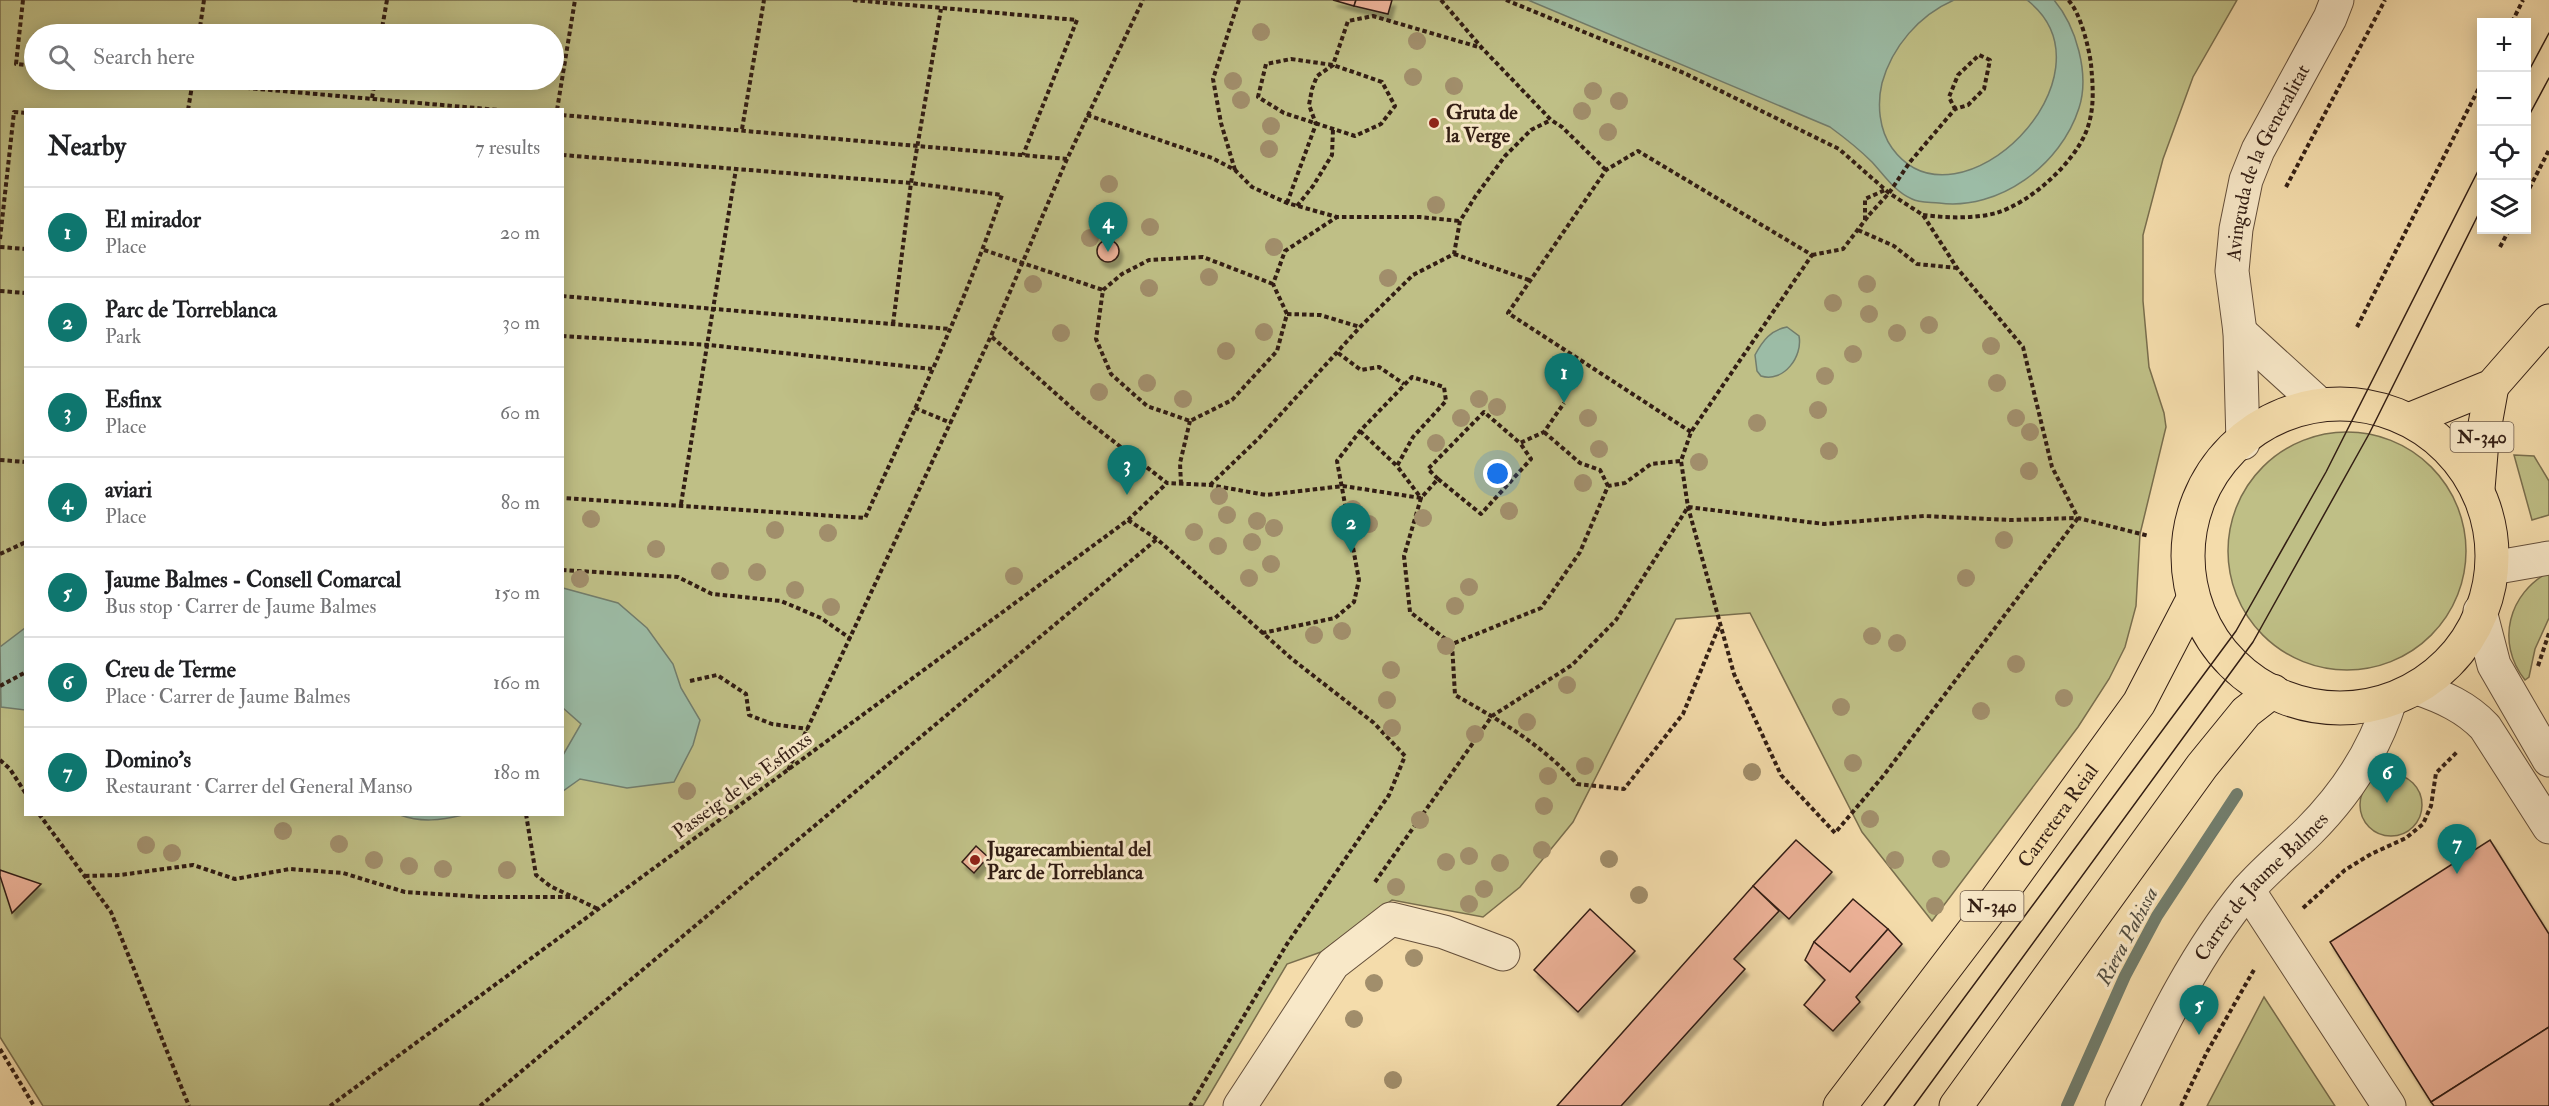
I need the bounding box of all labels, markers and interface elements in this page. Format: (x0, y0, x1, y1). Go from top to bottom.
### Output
map controls (2477, 18, 2531, 234)
button: + (2477, 18, 2531, 72)
search box (24, 24, 564, 90)
icon: search (45, 41, 78, 74)
text: Search here (93, 43, 195, 71)
street label: Avinguda de la Generalitat (2221, 59, 2316, 263)
button: − (2477, 72, 2531, 126)
place label: Gruta de la Verge (1445, 100, 1518, 149)
marker: Gruta de la Verge (1427, 116, 1441, 130)
button: locate (2477, 126, 2531, 180)
text: Nearby (48, 131, 126, 163)
text: 7 results (475, 135, 540, 160)
button: layers (2477, 180, 2531, 234)
pin: 4 (1088, 202, 1128, 252)
text: El mirador (105, 206, 201, 234)
text: 1 (64, 220, 71, 245)
text: 20 m (500, 220, 540, 245)
text: Place (105, 234, 146, 259)
text: Parc de Torreblanca (105, 296, 277, 324)
text: 2 (62, 310, 73, 335)
text: 30 m (502, 310, 540, 335)
text: Park (105, 324, 141, 349)
pin: 1 (1544, 354, 1584, 403)
text: Esfinx (105, 386, 162, 414)
text: 3 (64, 400, 71, 425)
text: 60 m (500, 400, 540, 425)
text: Place (105, 414, 146, 439)
road number: N-340 (2450, 422, 2514, 452)
pin: 3 (1108, 446, 1146, 495)
your location (1483, 459, 1512, 488)
text: aviari (105, 476, 152, 504)
text: 4 (62, 490, 73, 515)
text: 80 m (501, 490, 540, 515)
text: Place (105, 504, 146, 529)
pin: 2 (1332, 504, 1370, 553)
text: Jaume Balmes - Consell Comarcal (105, 566, 401, 594)
text: 5 (63, 580, 72, 605)
text: 150 m (494, 580, 540, 605)
text: Bus stop · Carrer de Jaume Balmes (105, 594, 376, 619)
text: Creu de Terme (105, 656, 236, 684)
text: 6 (62, 670, 73, 695)
text: 160 m (493, 670, 540, 695)
text: Place · Carrer de Jaume Balmes (105, 684, 350, 709)
street label: Passeig de les Esfinxs (668, 726, 817, 844)
text: Domino's (105, 746, 191, 774)
pin: 6 (2368, 754, 2406, 803)
street label: Carretera Reial (2012, 759, 2104, 873)
text: 7 (63, 760, 72, 785)
text: 180 m (493, 760, 540, 785)
text: Restaurant · Carrer del General Manso (105, 774, 412, 799)
street label: Carrer de Jaume Balmes (2189, 807, 2334, 966)
pin: 7 (2438, 824, 2476, 874)
place label: Jugarecambiental del Parc de Torreblanca (986, 837, 1152, 885)
marker: Jugarecambiental del Parc de Torreblanca (968, 853, 982, 867)
water label: Riera Pahissa (2090, 882, 2165, 991)
road number: N-340 (1960, 891, 2024, 921)
pin: 5 (2180, 986, 2218, 1035)

